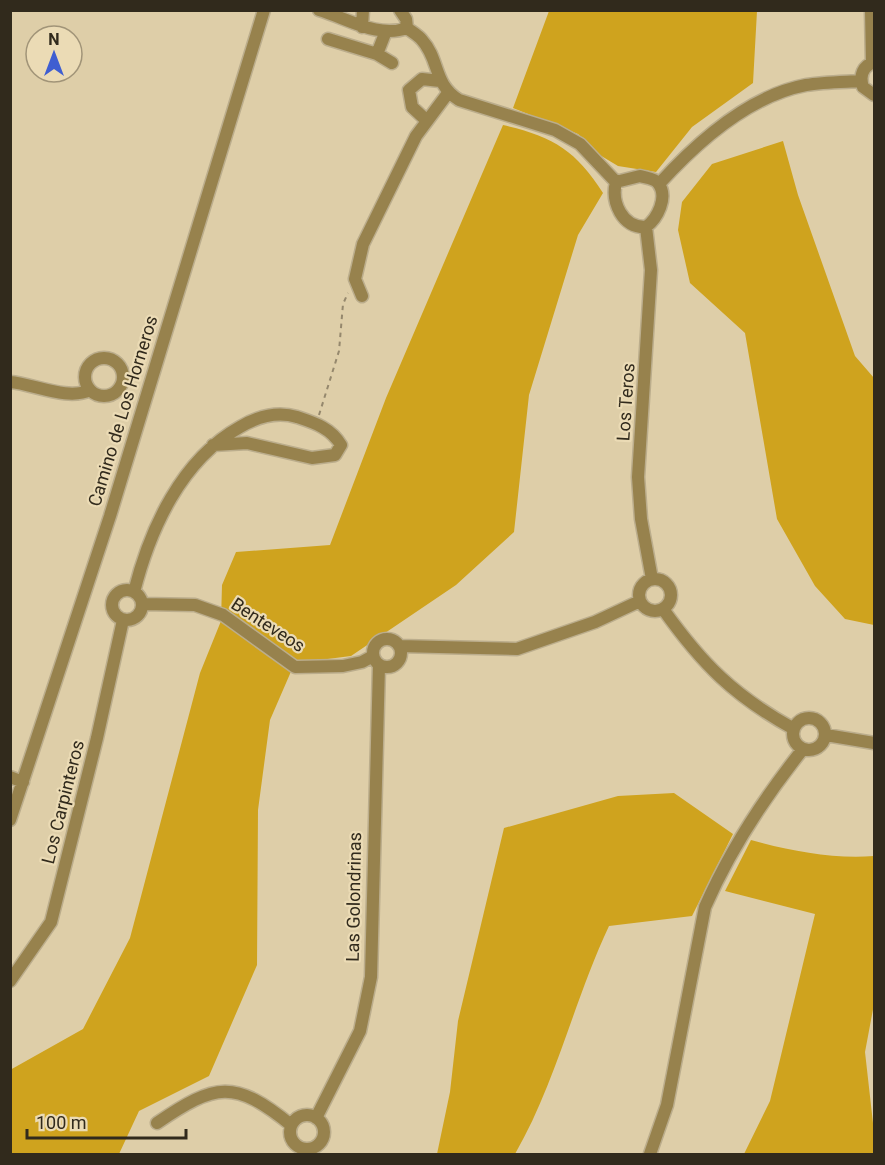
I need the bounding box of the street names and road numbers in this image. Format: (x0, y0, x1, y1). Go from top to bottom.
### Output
street label: Camino de Los Horneros (83, 313, 162, 509)
street label: Los Teros (612, 362, 639, 442)
street label: Benteveos (227, 593, 309, 656)
street label: Los Carpinteros (37, 738, 88, 866)
street label: Las Golondrinas (342, 832, 365, 962)

